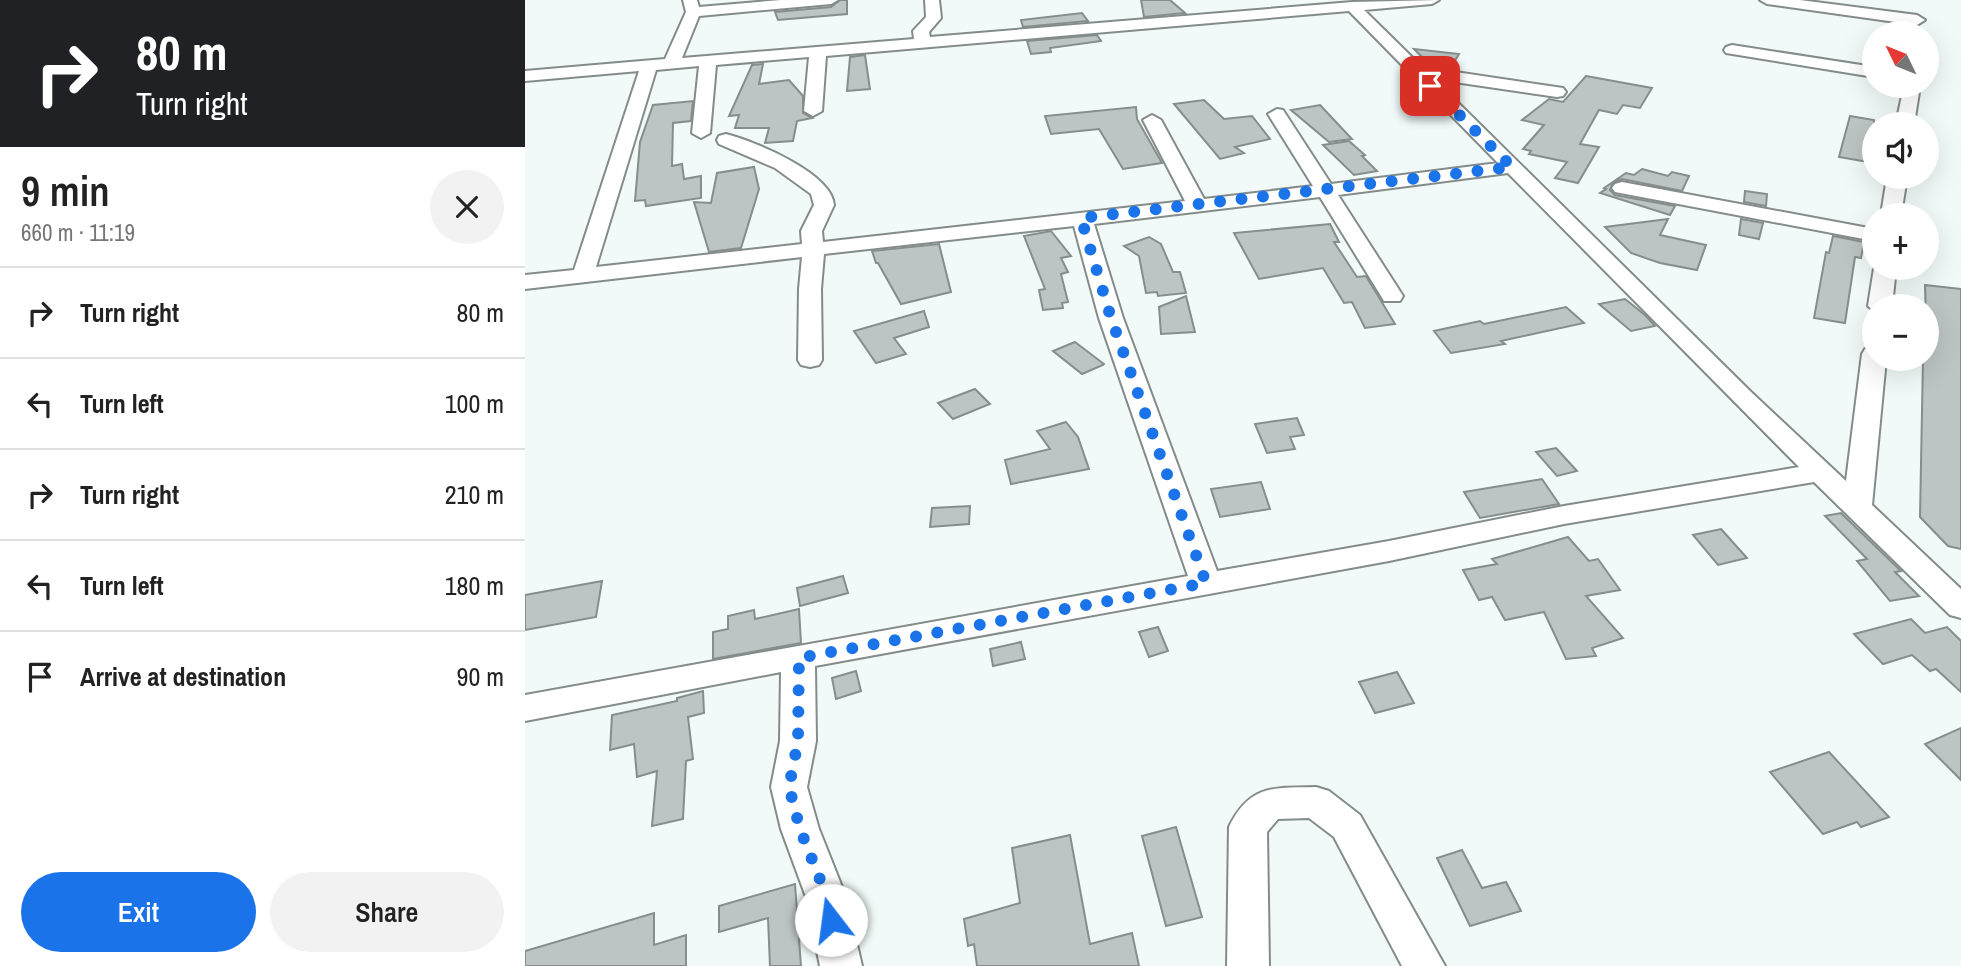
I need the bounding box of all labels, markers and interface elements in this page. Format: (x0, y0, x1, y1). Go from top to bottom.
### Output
text: 80 m (136, 19, 228, 85)
north arrow (1862, 21, 1939, 98)
map controls (1862, 21, 1939, 371)
icon: right (21, 28, 112, 119)
pin (1400, 56, 1460, 116)
icon: arrive (1411, 67, 1449, 105)
text: Turn right (136, 82, 248, 125)
button: sound (1862, 112, 1939, 189)
text: 9 min (21, 163, 110, 219)
button: close (430, 170, 504, 244)
button: + (1862, 203, 1939, 280)
text: 660 m · 11:19 (21, 217, 135, 248)
icon: right (21, 294, 59, 332)
button: − (1862, 294, 1939, 371)
text: Turn right (80, 295, 179, 330)
text: 80 m (457, 295, 504, 330)
icon: left (21, 385, 59, 423)
text: Turn left (80, 386, 164, 421)
text: 100 m (445, 386, 504, 421)
icon: right (21, 476, 59, 514)
text: Turn right (80, 477, 179, 512)
text: 210 m (445, 477, 504, 512)
icon: left (21, 567, 59, 605)
text: Turn left (80, 568, 164, 603)
text: 180 m (445, 568, 504, 603)
icon: arrive (21, 658, 59, 696)
text: Arrive at destination (80, 659, 286, 694)
text: 90 m (457, 659, 504, 694)
button: Exit (21, 872, 256, 952)
button: Share (270, 872, 504, 952)
position arrow (794, 883, 868, 957)

